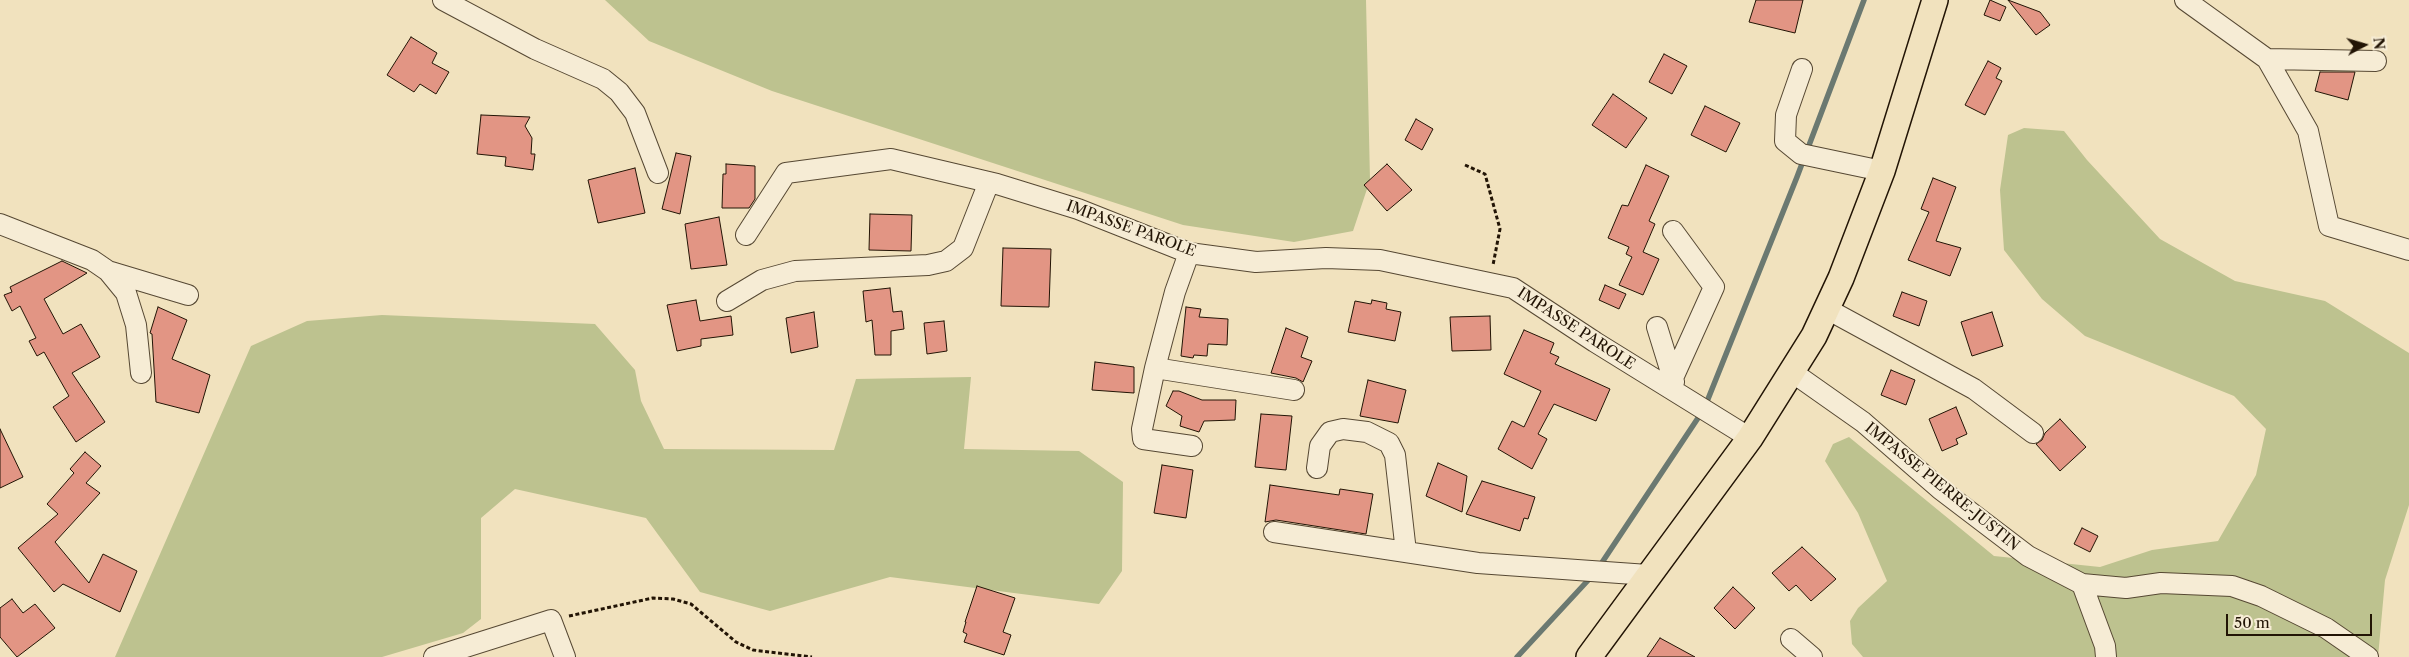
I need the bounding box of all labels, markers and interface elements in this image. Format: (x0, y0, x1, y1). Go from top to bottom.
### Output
north arrow (2339, 20, 2389, 70)
text: N (2369, 36, 2389, 50)
street label: IMPASSE PAROLE (1064, 197, 1198, 261)
street label: IMPASSE PAROLE (1514, 284, 1638, 374)
street label: IMPASSE PIERRE-JUSTIN (1861, 419, 2023, 555)
scale bar (2229, 604, 2375, 636)
text: 50 m (2234, 613, 2270, 632)

